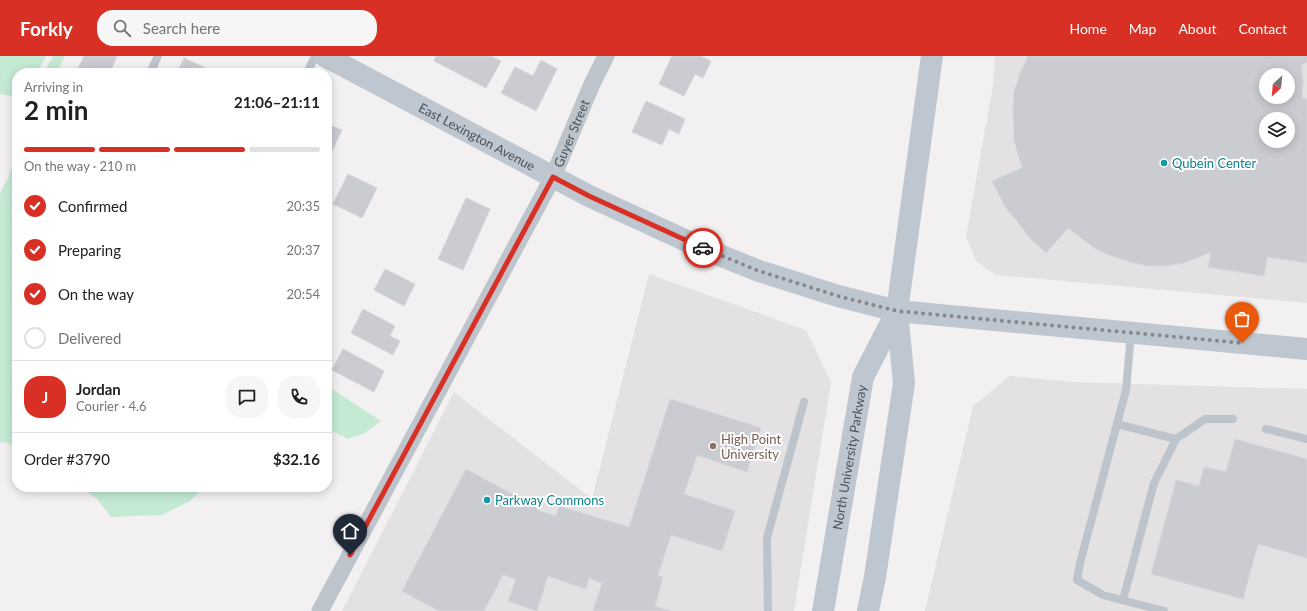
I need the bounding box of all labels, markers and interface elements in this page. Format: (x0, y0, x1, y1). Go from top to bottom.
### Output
search box (97, 10, 377, 46)
text: Forkly (20, 17, 73, 40)
icon: search (111, 17, 133, 39)
text: Search here (143, 19, 220, 37)
text: Home (1069, 20, 1107, 37)
text: Map (1129, 20, 1156, 37)
text: About (1178, 20, 1216, 37)
text: Contact (1238, 20, 1287, 37)
north arrow (1259, 68, 1295, 104)
map controls (1259, 68, 1295, 148)
text: Arriving in (24, 79, 83, 95)
text: 21:06–21:11 (234, 93, 320, 111)
text: 2 min (24, 94, 88, 126)
street label: Guyer Street (550, 97, 593, 170)
street label: East Lexington Avenue (416, 99, 538, 174)
button: layers (1259, 112, 1295, 148)
place label: Qubein Center (1172, 155, 1256, 171)
text: On the way · 210 m (24, 158, 136, 174)
marker: Qubein Center (1159, 158, 1169, 168)
icon: check (24, 195, 46, 217)
text: Confirmed (58, 197, 127, 215)
text: 20:35 (287, 198, 320, 214)
courier (683, 228, 723, 268)
icon: car (692, 237, 714, 259)
icon: check (24, 239, 46, 261)
text: Preparing (58, 241, 121, 259)
text: 20:37 (287, 242, 320, 258)
icon: check (24, 283, 46, 305)
text: On the way (58, 285, 134, 303)
text: 20:54 (287, 286, 320, 302)
pin (1225, 302, 1259, 343)
icon: bag (1231, 308, 1253, 330)
text: Delivered (58, 329, 121, 347)
button: chat (226, 376, 268, 418)
button: phone (278, 376, 320, 418)
text: Jordan (76, 380, 121, 398)
street label: North University Parkway (829, 383, 870, 531)
text: J (42, 388, 48, 406)
text: Courier · 4.6 (76, 398, 147, 414)
place label: High Point University (721, 431, 781, 462)
marker: High Point University (708, 441, 718, 451)
text: Order #3790 (24, 450, 110, 468)
text: $32.16 (273, 450, 320, 468)
place label: Parkway Commons (495, 492, 604, 508)
marker: Parkway Commons (482, 495, 492, 505)
pin (333, 514, 367, 555)
icon: home (339, 520, 361, 542)

